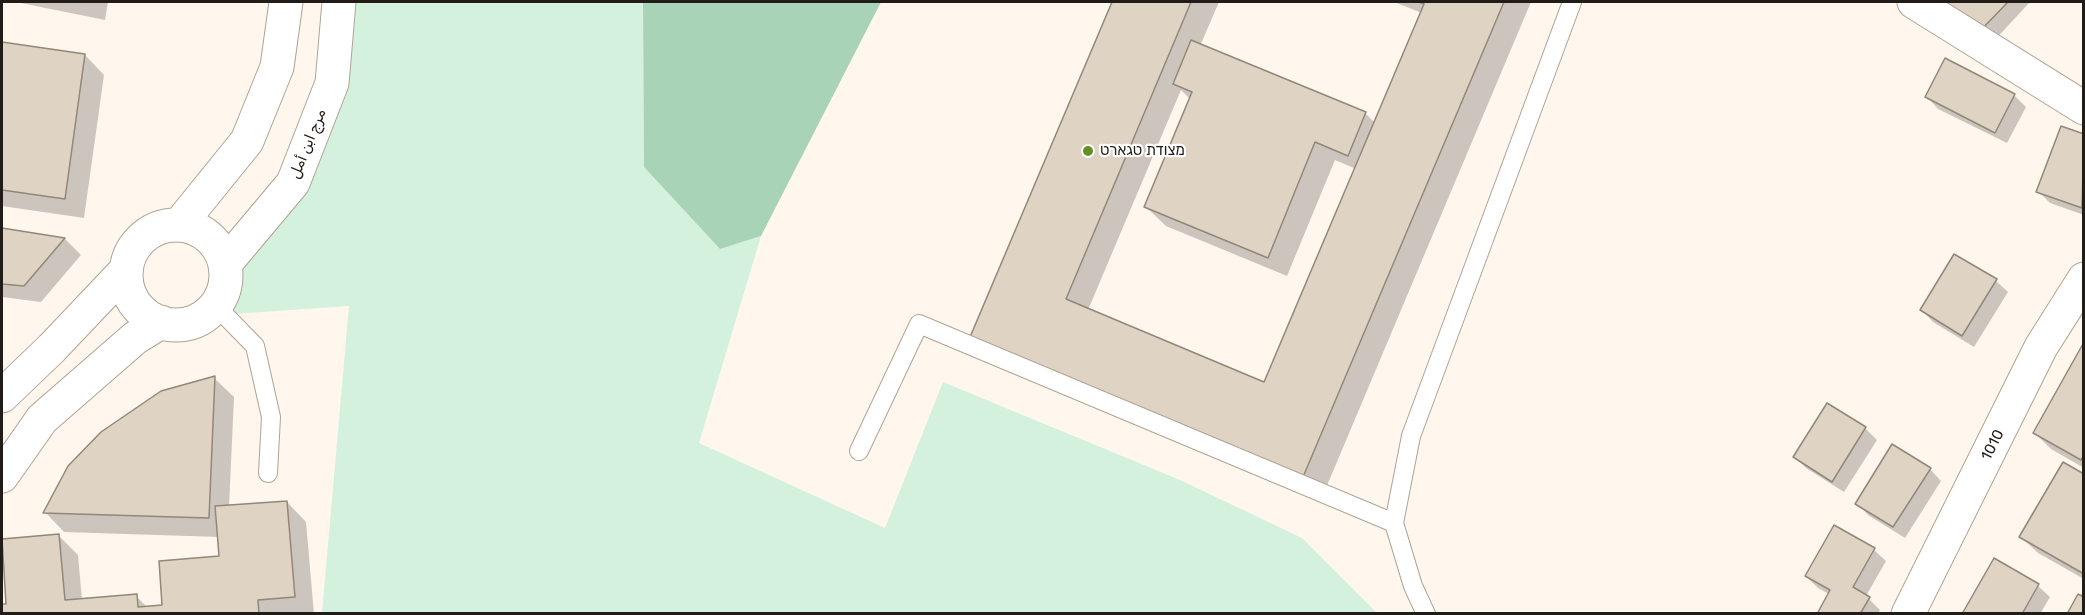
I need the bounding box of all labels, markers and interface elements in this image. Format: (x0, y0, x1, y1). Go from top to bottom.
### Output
street label: مرج ابن أمل (286, 106, 330, 182)
place label: מצודת טגארט (1100, 142, 1185, 160)
marker: מצודת טגארט (1081, 144, 1095, 158)
street label: 1010 (1978, 427, 2008, 463)

